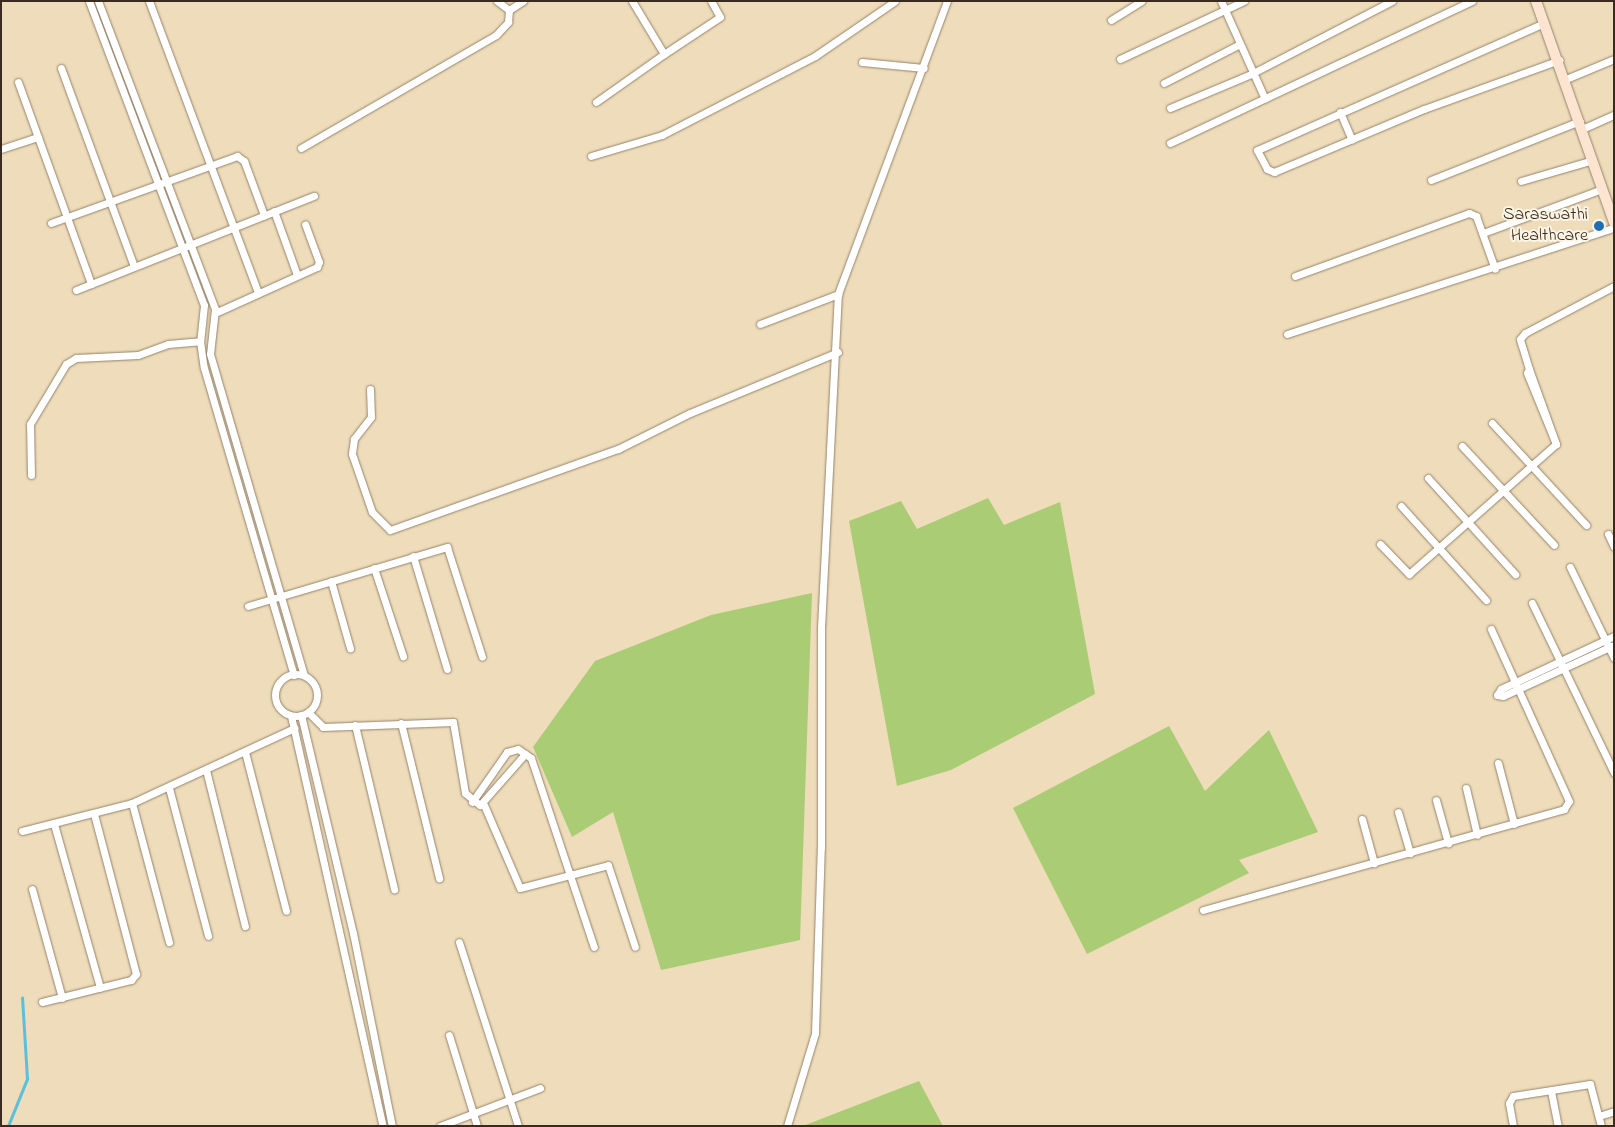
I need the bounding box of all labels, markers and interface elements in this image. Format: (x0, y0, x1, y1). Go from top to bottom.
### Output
place label: Saraswathi Healthcare (1503, 205, 1588, 248)
marker: Saraswathi Healthcare (1592, 219, 1606, 233)

